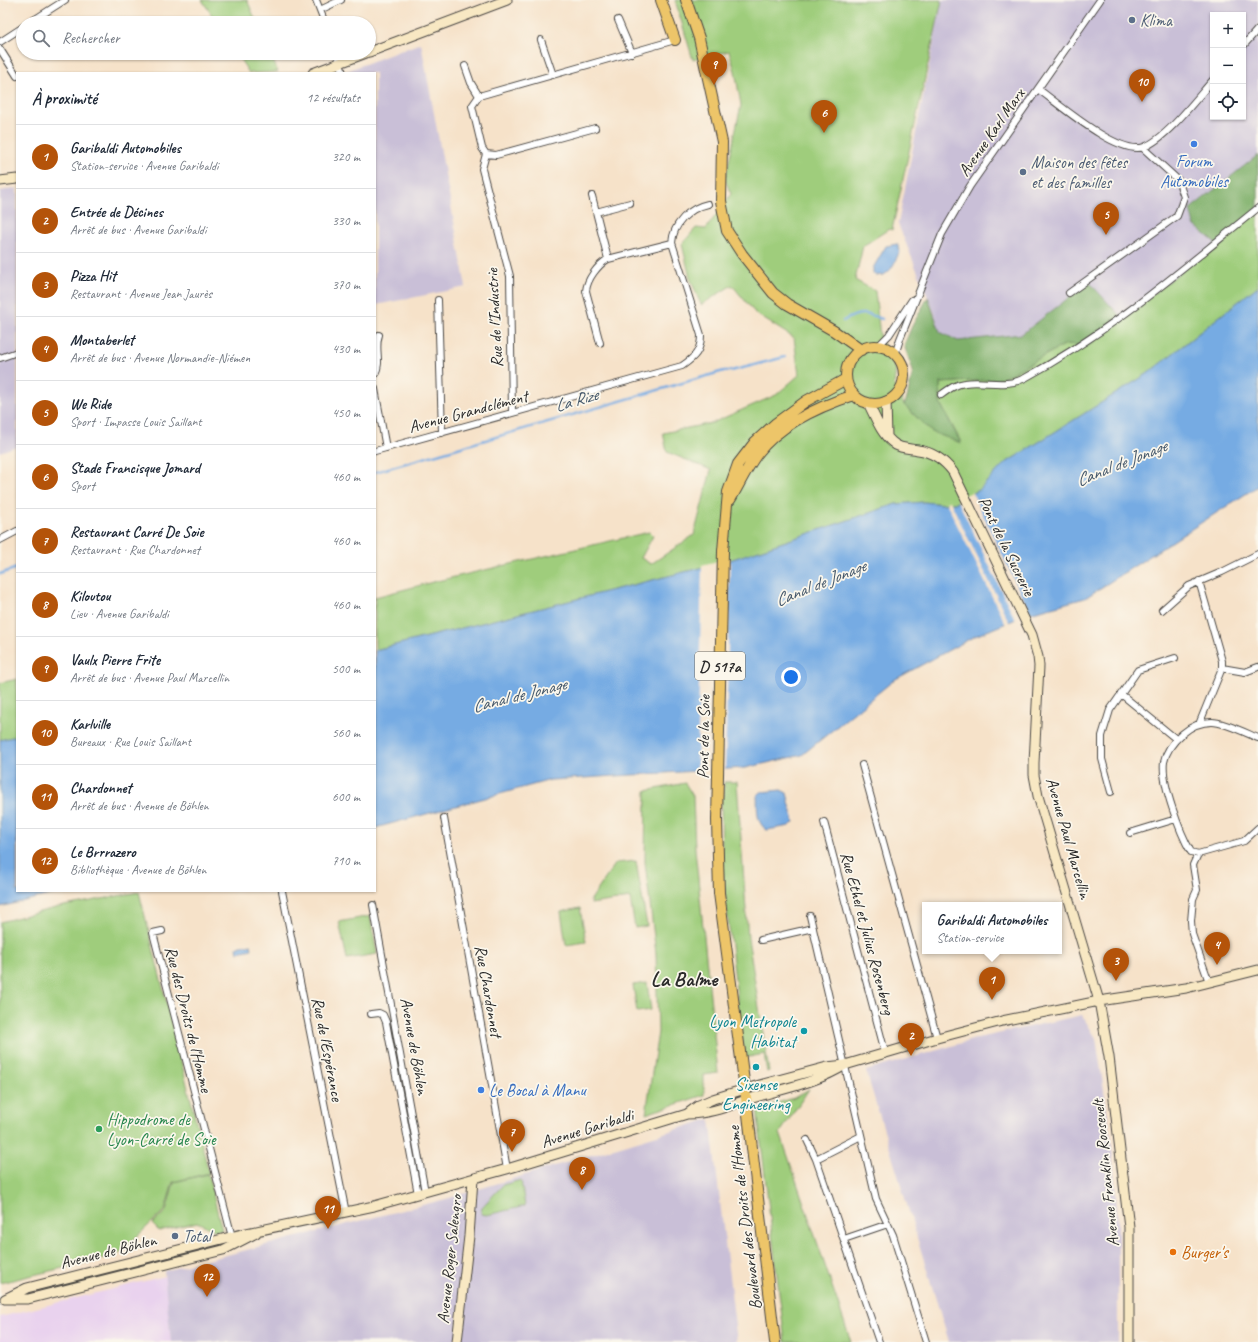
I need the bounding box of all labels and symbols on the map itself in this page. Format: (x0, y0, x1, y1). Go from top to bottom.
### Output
place label: Klima (1140, 10, 1173, 31)
marker: Klima (1127, 15, 1137, 25)
pin: 9 (701, 52, 727, 85)
pin: 10 (1129, 69, 1155, 102)
street label: Avenue Karl Marx (953, 83, 1030, 180)
pin: 6 (811, 100, 837, 133)
marker: Forum Automobiles (1189, 139, 1199, 149)
place label: Forum Automobiles (1160, 151, 1229, 192)
place label: Maison des fêtes et des familles (1031, 152, 1128, 193)
marker: Maison des fêtes et des familles (1018, 167, 1028, 177)
pin: 5 (1093, 202, 1119, 235)
street label: Rue de l'Industrie (481, 266, 508, 368)
water label: La Rize (552, 383, 603, 417)
street label: Avenue Grandclément (406, 385, 532, 437)
water label: Canal de Jonage (1073, 434, 1172, 491)
street label: Pont de la Sucrerie (974, 493, 1040, 601)
water label: Canal de Jonage (772, 554, 871, 611)
road number: D 517a (695, 652, 745, 680)
your location (781, 667, 801, 687)
water label: Canal de Jonage (470, 672, 571, 717)
street label: Pont de la Soie (692, 693, 715, 779)
street label: Avenue Paul Marcellin (1041, 775, 1096, 902)
street label: Rue Ethel et Julius Rosenberg (836, 850, 900, 1019)
pin: 4 (1204, 932, 1230, 965)
street label: Rue des Droits de l'Homme (160, 944, 217, 1096)
street label: Rue Chardonnet (470, 944, 507, 1041)
pin: 3 (1103, 948, 1129, 981)
district label: La Balme (651, 966, 719, 992)
pin: 1 (979, 967, 1005, 1000)
street label: Rue de l'Espérance (307, 995, 348, 1104)
street label: Avenue de Böhlen (396, 996, 434, 1098)
place label: Lyon Metropole Habitat (709, 1011, 798, 1052)
pin: 2 (898, 1023, 924, 1056)
marker: Lyon Metropole Habitat (799, 1026, 809, 1036)
marker: Sixense Engineering (751, 1062, 761, 1072)
place label: Sixense Engineering (722, 1074, 791, 1115)
place label: Le Bocal à Manu (489, 1080, 587, 1101)
marker: Le Bocal à Manu (476, 1085, 486, 1095)
street label: Avenue Franklin Roosevelt (1087, 1096, 1124, 1248)
street label: Avenue Garibaldi (539, 1104, 638, 1152)
place label: Hippodrome de Lyon-Carré de Soie (107, 1109, 217, 1150)
pin: 7 (499, 1119, 525, 1152)
marker: Hippodrome de Lyon-Carré de Soie (94, 1124, 104, 1134)
street label: Boulevard des Droits de l'Homme (723, 1124, 766, 1311)
pin: 8 (569, 1157, 595, 1190)
street label: Avenue Roger Salengro (432, 1192, 467, 1324)
pin: 11 (315, 1196, 341, 1229)
place label: Total (183, 1226, 214, 1247)
street label: Avenue de Böhlen (58, 1229, 160, 1274)
marker: Total (170, 1231, 180, 1241)
place label: Burger's (1181, 1242, 1230, 1263)
marker: Burger's (1168, 1247, 1178, 1257)
pin: 12 (194, 1264, 220, 1297)

